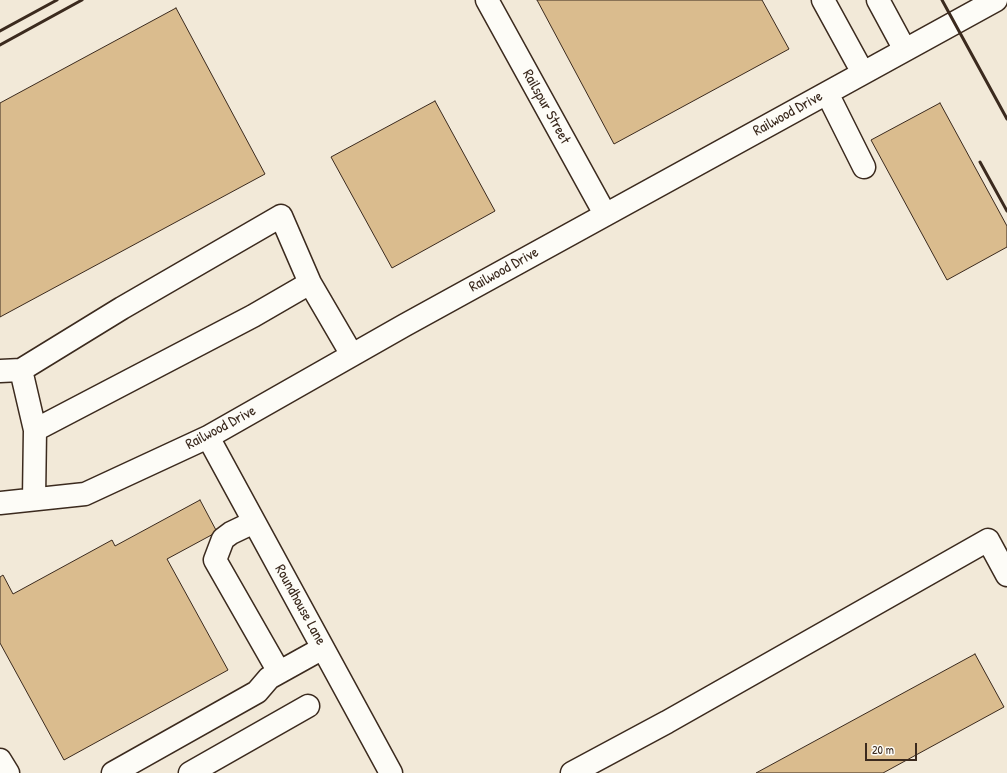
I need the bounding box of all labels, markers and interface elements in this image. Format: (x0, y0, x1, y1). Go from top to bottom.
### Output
street label: Railspur Street (518, 67, 574, 147)
street label: Railwood Drive (750, 88, 826, 140)
street label: Railwood Drive (466, 244, 542, 296)
street label: Railwood Drive (183, 402, 259, 454)
street label: Roundhouse Lane (270, 562, 330, 648)
scale bar (867, 735, 919, 761)
text: 20 m (872, 741, 894, 758)

